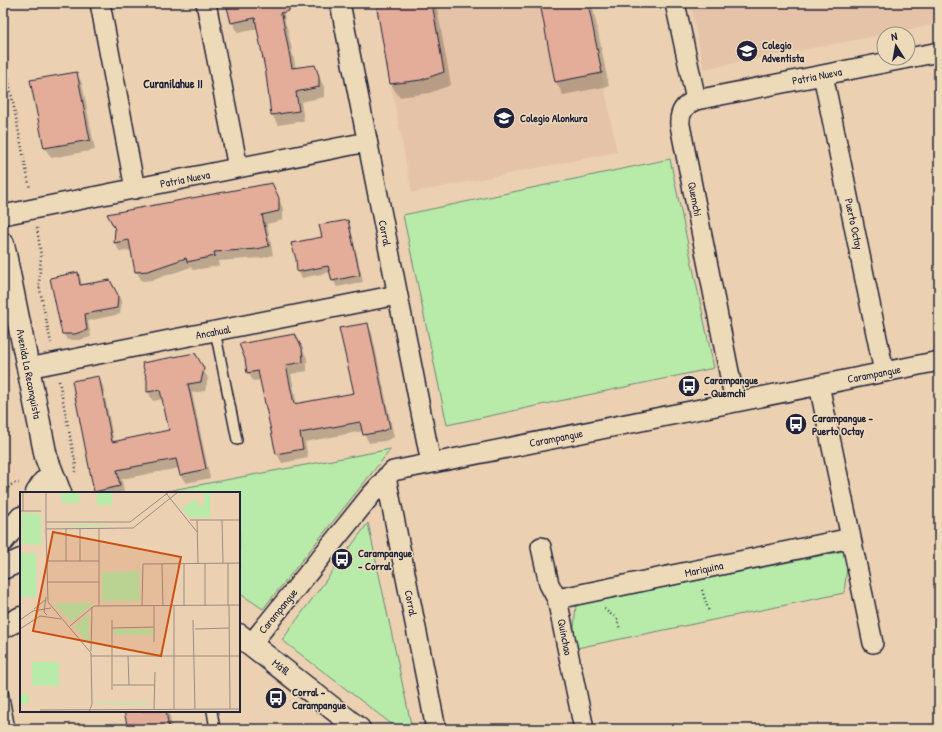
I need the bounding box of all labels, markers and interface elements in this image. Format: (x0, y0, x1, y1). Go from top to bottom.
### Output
north arrow (876, 26, 916, 66)
text: N (890, 29, 898, 44)
school or university icon: Colegio Adventista (734, 38, 760, 64)
place label: Colegio Adventista (762, 38, 805, 65)
street label: Patria Nueva (791, 64, 844, 88)
district label: Curanilahue II (143, 75, 203, 92)
school or university icon: Colegio Alonkura (491, 105, 517, 131)
place label: Colegio Alonkura (520, 111, 588, 126)
street label: Patria Nueva (159, 167, 212, 191)
street label: Quemchi (685, 181, 705, 217)
street label: Puerto Octay (842, 197, 866, 251)
street label: Corral (376, 219, 394, 247)
street label: Ancahual (194, 322, 232, 342)
street label: Avenida La Reconquista (13, 328, 45, 421)
street label: Carampangue (846, 362, 902, 386)
bus stop icon: Carampangue - Quemchi (676, 373, 702, 399)
place label: Carampangue - Quemchi (704, 373, 759, 400)
bus stop icon: Carampangue - Puerto Octay (783, 411, 809, 437)
place label: Carampangue - Puerto Octay (812, 411, 874, 439)
street label: Carampangue (528, 426, 584, 450)
inset map (20, 492, 240, 712)
bus stop icon: Carampangue - Corral (329, 546, 355, 572)
place label: Carampangue - Corral (358, 546, 413, 573)
street label: Mariquina (684, 558, 725, 580)
street label: Carampangue (256, 585, 301, 636)
street label: Corral (402, 589, 420, 617)
street label: Quinchao (555, 618, 575, 657)
street label: Máfil (270, 656, 293, 678)
bus stop icon: Corral - Carampangue (263, 685, 289, 711)
place label: Corral - Carampangue (292, 685, 347, 713)

